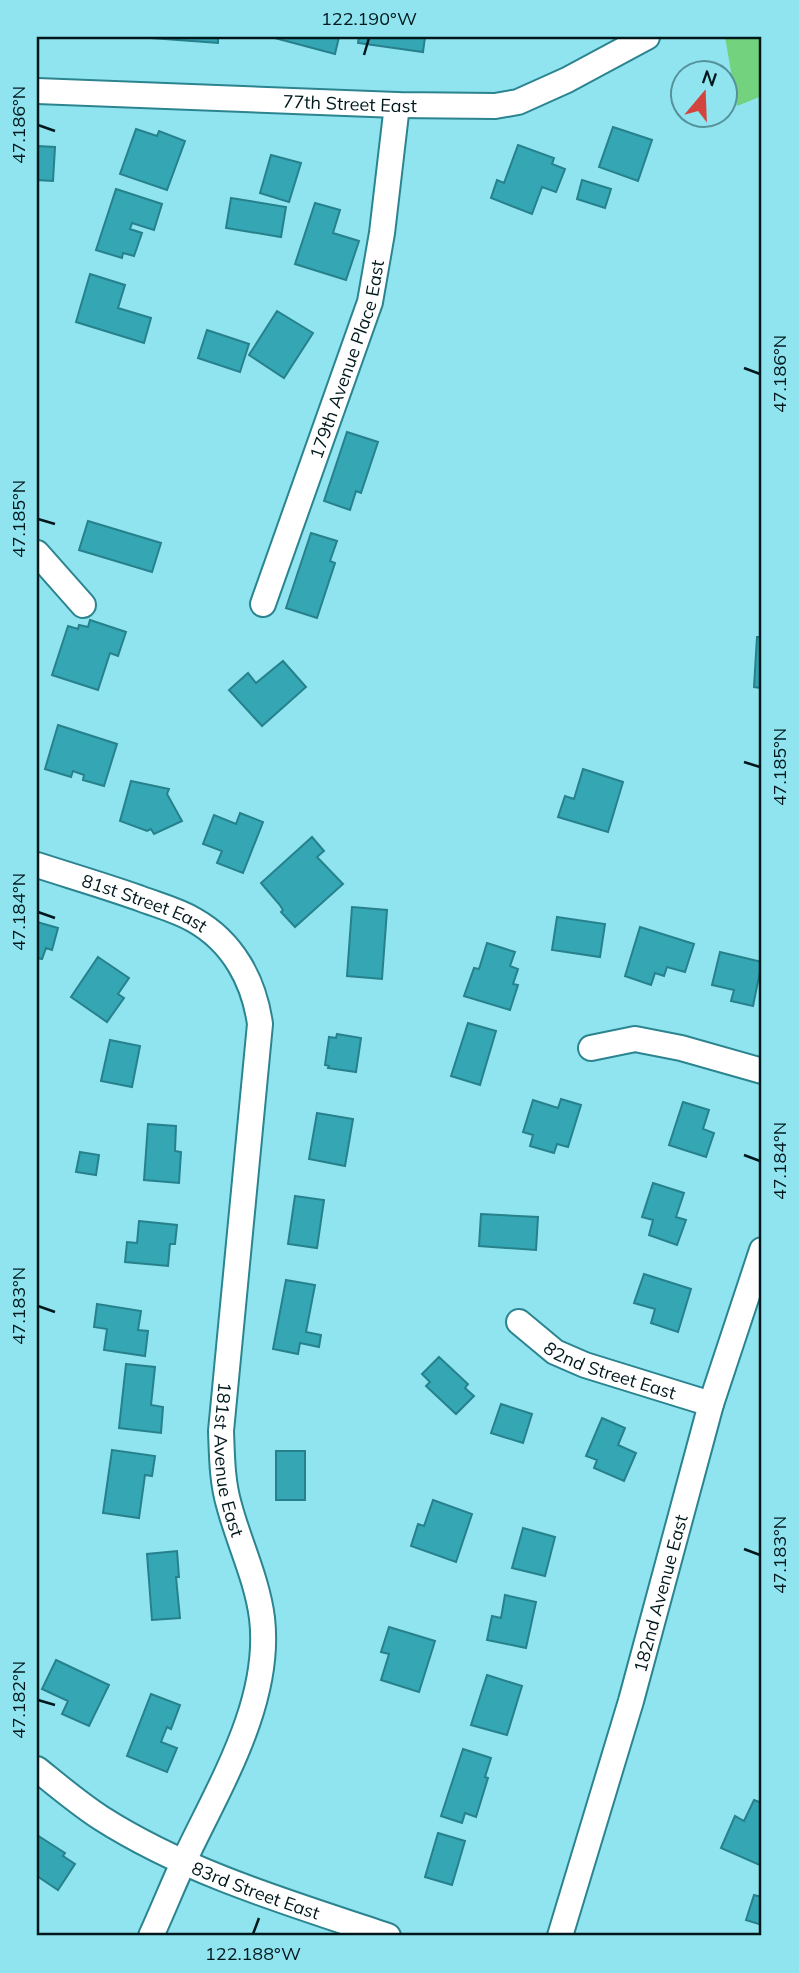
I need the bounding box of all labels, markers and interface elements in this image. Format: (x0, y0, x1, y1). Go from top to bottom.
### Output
text: 122.190°W (321, 7, 417, 30)
north arrow (670, 60, 740, 130)
text: N (699, 64, 720, 92)
text: 47.186°N (7, 86, 30, 164)
street label: 77th Street East (282, 89, 417, 117)
street label: 179th Avenue Place East (304, 258, 389, 462)
text: 47.186°N (768, 335, 791, 413)
text: 47.185°N (7, 480, 30, 558)
text: 47.185°N (768, 728, 791, 806)
street label: 81st Street East (79, 868, 212, 937)
text: 47.184°N (7, 873, 30, 951)
text: 47.184°N (768, 1122, 791, 1200)
text: 47.183°N (7, 1267, 30, 1345)
street label: 82nd Street East (539, 1336, 679, 1404)
street label: 181st Avenue East (209, 1381, 249, 1540)
street label: 182nd Avenue East (628, 1512, 692, 1675)
text: 47.183°N (768, 1516, 791, 1594)
text: 47.182°N (7, 1661, 30, 1739)
street label: 83rd Street East (189, 1856, 323, 1924)
text: 122.188°W (205, 1942, 301, 1965)

